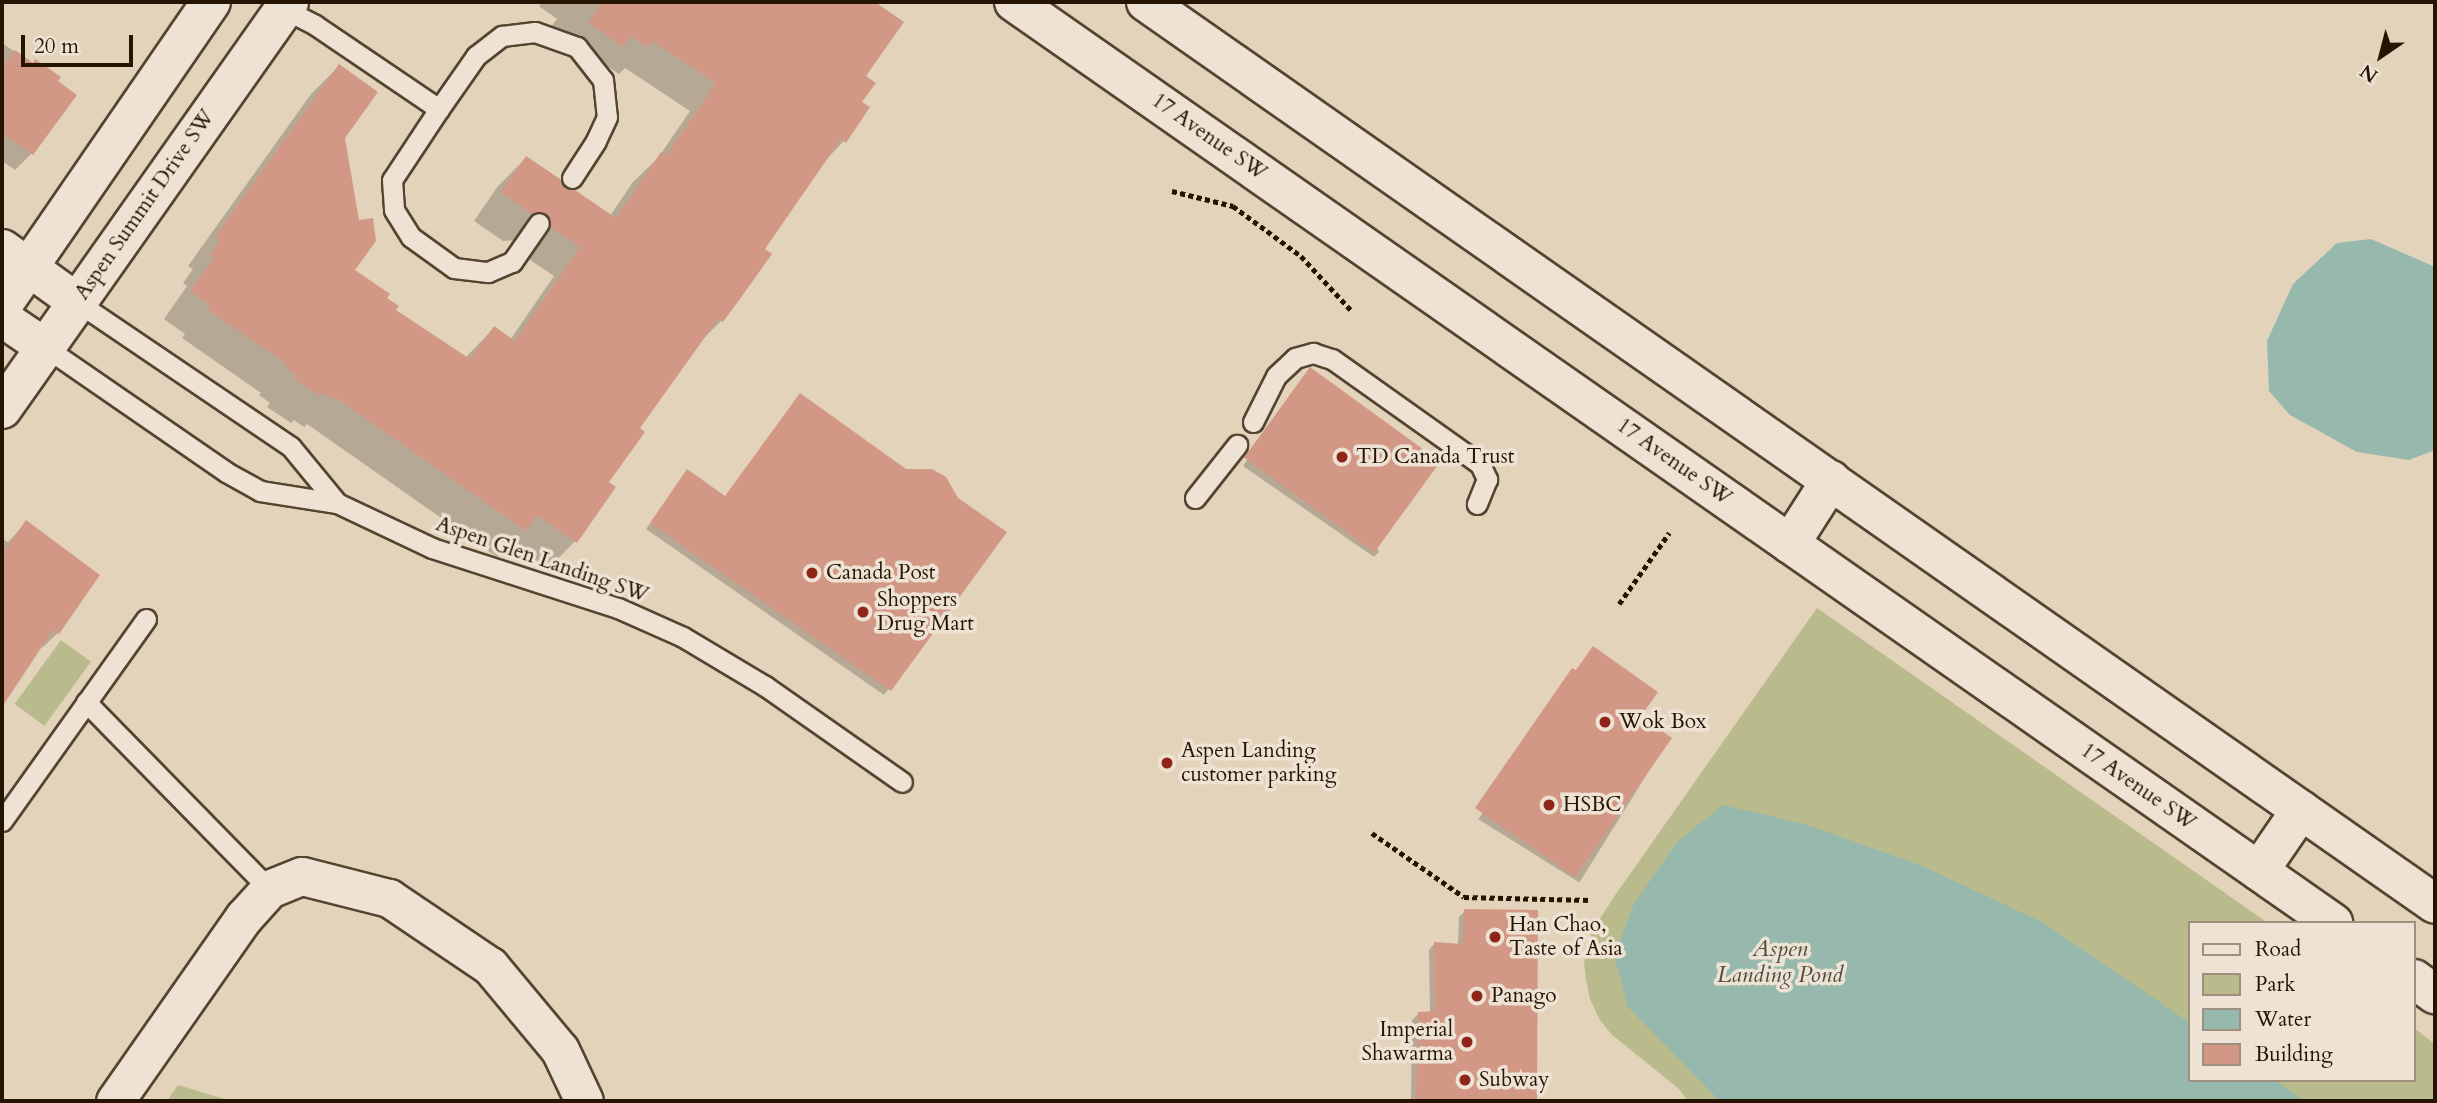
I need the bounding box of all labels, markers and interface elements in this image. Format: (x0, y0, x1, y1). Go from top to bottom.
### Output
scale bar (24, 21, 136, 65)
north arrow (2346, 21, 2416, 91)
text: 20 m (34, 32, 79, 61)
text: N (2355, 58, 2383, 89)
street label: 17 Avenue SW (1147, 88, 1271, 186)
street label: Aspen Summit Drive SW (70, 105, 220, 305)
street label: 17 Avenue SW (1612, 413, 1736, 511)
place label: TD Canada Trust (1356, 444, 1514, 470)
marker: TD Canada Trust (1334, 449, 1350, 465)
street label: Aspen Glen Landing SW (432, 512, 652, 608)
place label: Canada Post (826, 560, 935, 586)
marker: Canada Post (804, 565, 820, 581)
place label: Shoppers Drug Mart (877, 587, 974, 637)
marker: Shoppers Drug Mart (855, 604, 871, 620)
place label: Wok Box (1619, 709, 1706, 735)
marker: Wok Box (1597, 714, 1613, 730)
place label: Aspen Landing customer parking (1181, 738, 1336, 788)
street label: 17 Avenue SW (2076, 738, 2200, 836)
marker: Aspen Landing customer parking (1159, 755, 1175, 771)
place label: HSBC (1563, 792, 1621, 818)
marker: HSBC (1541, 797, 1557, 813)
place label: Han Chao, Taste of Asia (1509, 912, 1623, 962)
legend (2188, 921, 2416, 1082)
marker: Han Chao, Taste of Asia (1487, 929, 1503, 945)
water label: Aspen Landing Pond (1717, 935, 1843, 989)
text: Road (2255, 935, 2301, 964)
text: Park (2255, 970, 2295, 999)
place label: Panago (1491, 983, 1557, 1009)
marker: Panago (1469, 988, 1485, 1004)
text: Water (2255, 1005, 2311, 1034)
place label: Imperial Shawarma (1361, 1017, 1453, 1067)
marker: Imperial Shawarma (1459, 1034, 1475, 1050)
text: Building (2255, 1040, 2333, 1069)
place label: Subway (1479, 1067, 1549, 1093)
marker: Subway (1457, 1072, 1473, 1088)

